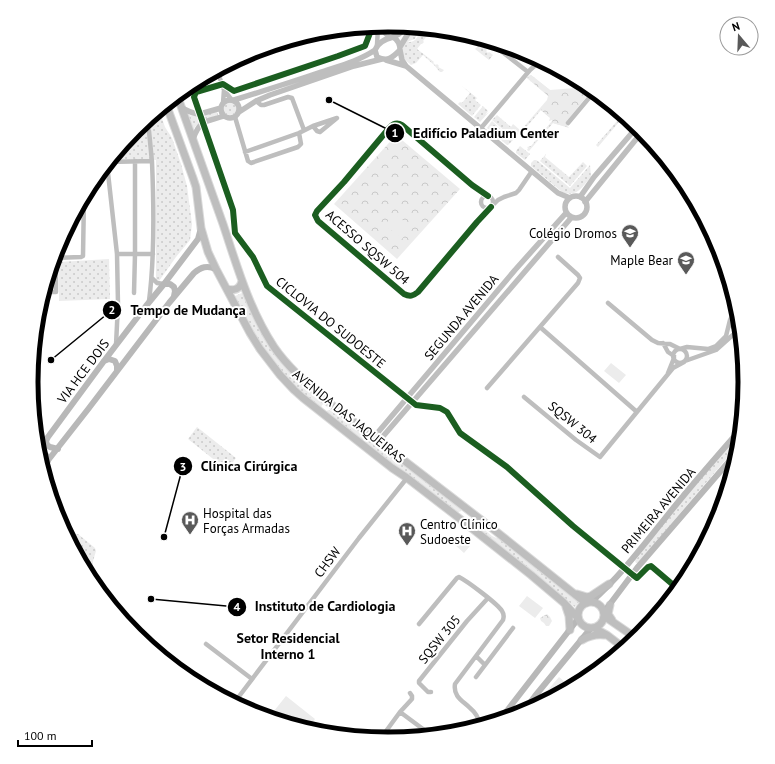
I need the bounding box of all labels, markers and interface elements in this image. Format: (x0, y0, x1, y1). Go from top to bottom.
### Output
north arrow (719, 16, 759, 56)
text: N (730, 19, 741, 34)
callout: Edifício Paladium Center (385, 120, 567, 146)
text: Edifício Paladium Center (413, 124, 559, 142)
text: 1 (392, 125, 398, 140)
street label: ACESSO SQSW 504 (322, 206, 413, 288)
school or university icon: Colégio Dromos (620, 223, 640, 248)
place label: Colégio Dromos (529, 225, 617, 242)
school or university icon: Maple Bear (676, 250, 696, 275)
place label: Maple Bear (610, 252, 674, 269)
street label: SEGUNDA AVENIDA (420, 271, 503, 364)
street label: CICLOVIA DO SUDOESTE (272, 273, 389, 372)
callout: Tempo de Mudança (102, 297, 253, 323)
text: Tempo de Mudança (130, 301, 246, 319)
text: 2 (109, 302, 115, 317)
street label: VIA HCE DOIS (53, 336, 113, 408)
street label: AVENIDA DAS JAQUEIRAS (289, 366, 408, 467)
street label: SQSW 304 (545, 398, 601, 447)
callout: Clínica Cirúrgica (173, 453, 306, 479)
text: Clínica Cirúrgica (201, 457, 297, 475)
text: 3 (180, 459, 186, 474)
street label: PRIMEIRA AVENIDA (617, 464, 700, 557)
place label: Hospital das Forças Armadas (203, 505, 290, 537)
hospital icon: Hospital das Forças Armadas (180, 510, 200, 535)
place label: Centro Clínico Sudoeste (420, 516, 498, 548)
hospital icon: Centro Clínico Sudoeste (397, 521, 417, 546)
street label: CHSW (310, 543, 345, 581)
callout: Instituto de Cardiologia (227, 594, 404, 620)
text: Instituto de Cardiologia (255, 597, 395, 615)
text: 4 (234, 599, 241, 614)
street label: SQSW 305 (415, 611, 464, 667)
district label: Setor Residencial Interno 1 (236, 629, 340, 663)
scale bar (18, 722, 92, 748)
text: 100 m (24, 728, 57, 743)

